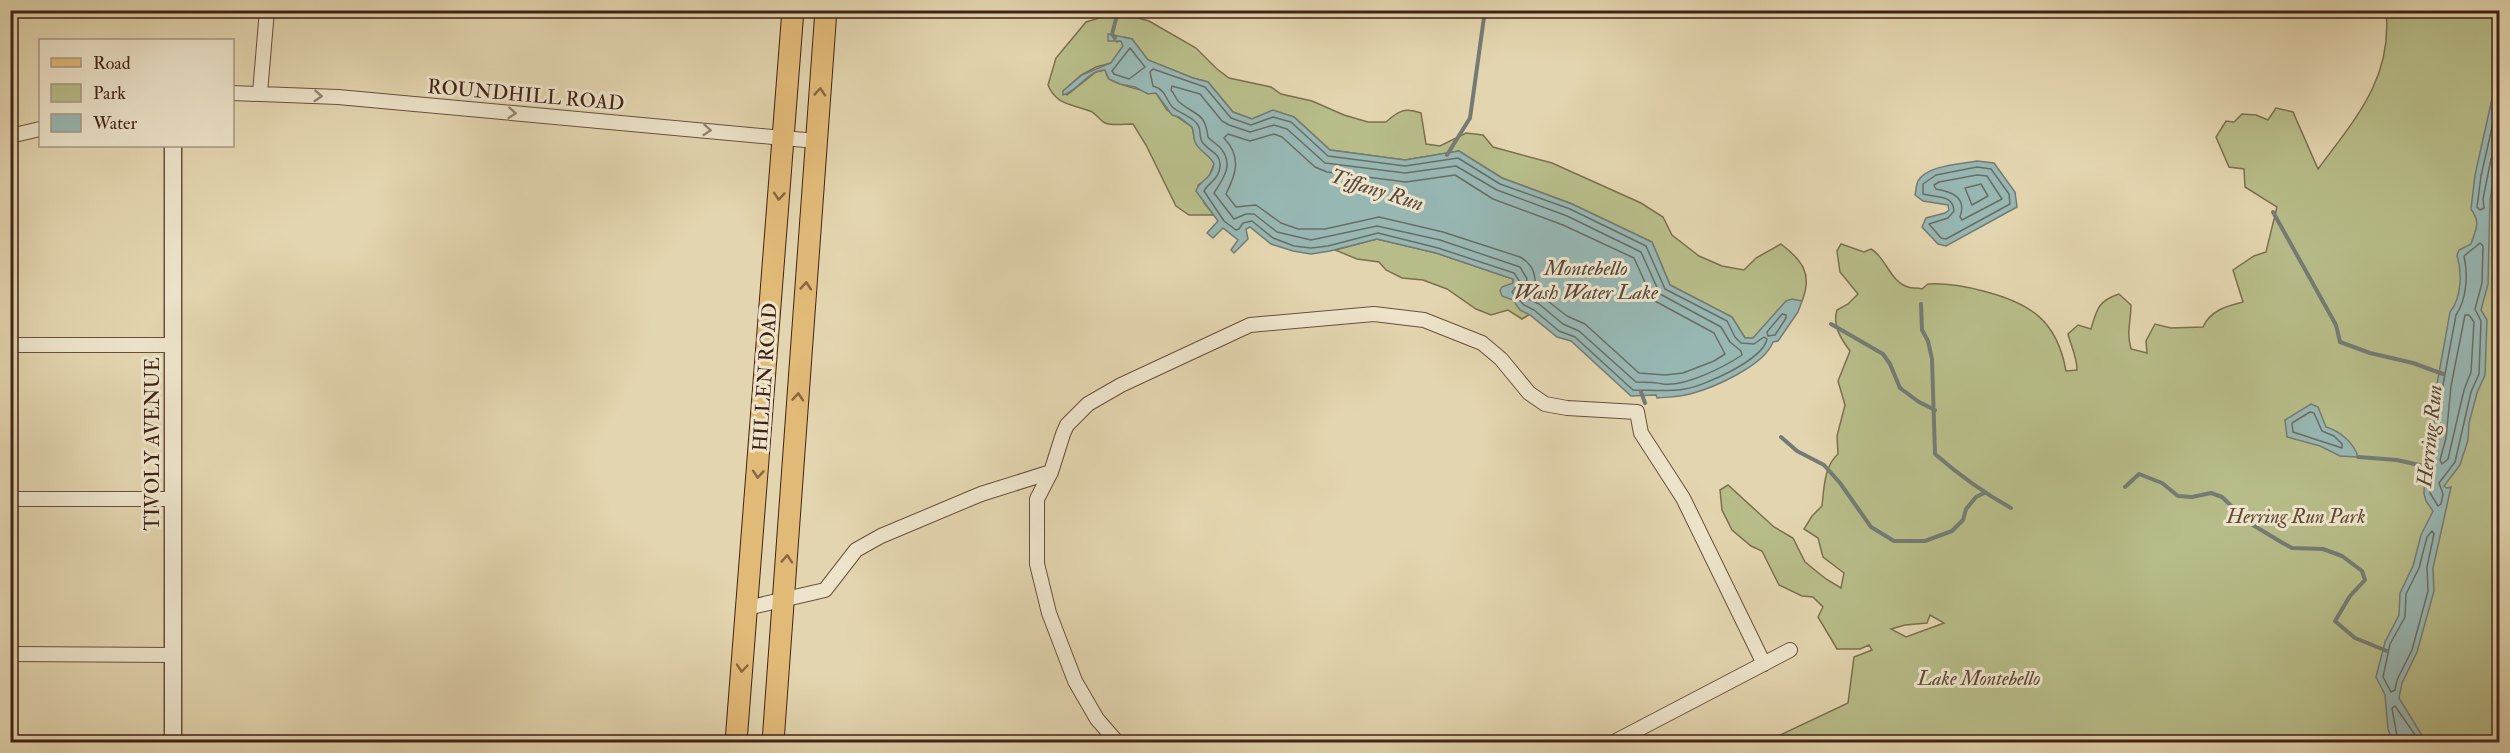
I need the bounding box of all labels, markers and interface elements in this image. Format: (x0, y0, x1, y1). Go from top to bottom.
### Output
legend (39, 39, 234, 147)
text: Road (93, 52, 131, 75)
street label: ROUNDHILL ROAD (427, 74, 625, 116)
text: Park (93, 82, 126, 105)
one-way arrow (813, 87, 826, 96)
one-way arrow (314, 89, 323, 102)
one-way arrow (508, 106, 517, 119)
text: Water (92, 112, 137, 135)
one-way arrow (702, 123, 711, 136)
water label: Tiffany Run (1327, 162, 1427, 218)
one-way arrow (773, 191, 786, 200)
water label: Montebello Wash Water Lake (1514, 255, 1659, 306)
one-way arrow (799, 282, 812, 291)
street label: HILLEN ROAD (747, 302, 783, 452)
street label: TIVOLY AVENUE (140, 357, 165, 531)
water label: Herring Run (2411, 383, 2449, 490)
one-way arrow (792, 393, 805, 402)
one-way arrow (751, 469, 764, 478)
park label: Herring Run Park (2226, 504, 2366, 529)
one-way arrow (781, 554, 794, 563)
one-way arrow (736, 664, 749, 673)
park label: Lake Montebello (1917, 666, 2040, 691)

